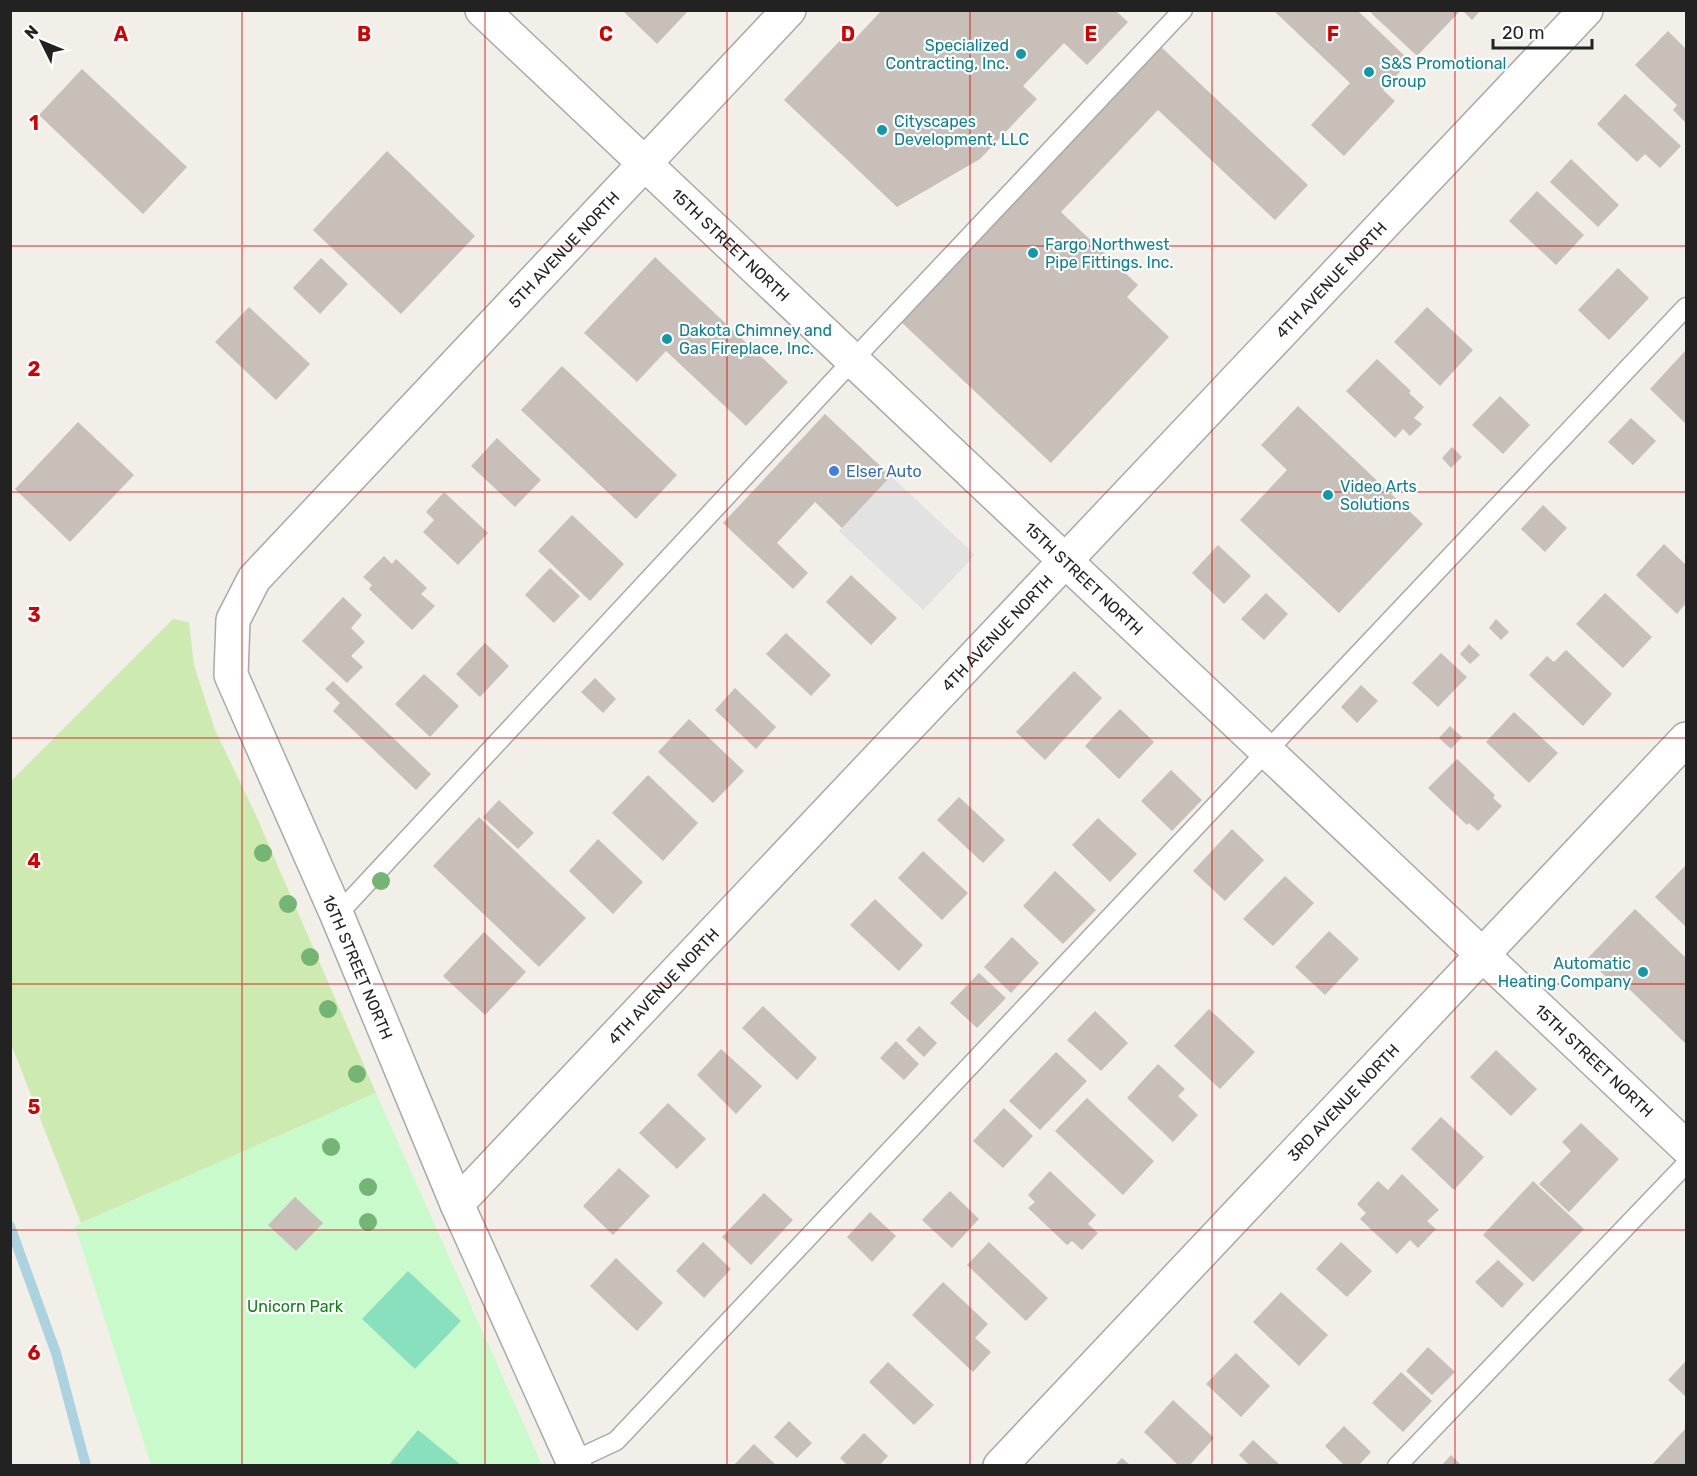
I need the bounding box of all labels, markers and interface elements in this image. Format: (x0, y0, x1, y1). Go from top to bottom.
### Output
north arrow (12, 12, 72, 72)
scale bar (1493, 12, 1592, 50)
text: N (21, 21, 42, 43)
text: A (114, 22, 129, 46)
text: B (357, 22, 371, 46)
text: C (599, 22, 613, 46)
text: D (841, 22, 855, 46)
text: E (1085, 22, 1097, 46)
text: F (1327, 22, 1339, 46)
text: 20 m (1502, 22, 1544, 44)
place label: Specialized Contracting, Inc. (886, 36, 1009, 73)
marker: Specialized Contracting, Inc. (1014, 47, 1028, 61)
place label: S&S Promotional Group (1381, 54, 1506, 91)
marker: S&S Promotional Group (1362, 65, 1376, 79)
text: 1 (29, 111, 39, 135)
place label: Cityscapes Development, LLC (894, 112, 1029, 149)
marker: Cityscapes Development, LLC (875, 123, 889, 137)
street label: 15TH STREET NORTH (667, 185, 793, 306)
street label: 5TH AVENUE NORTH (505, 188, 623, 312)
street label: 4TH AVENUE NORTH (1272, 218, 1391, 342)
place label: Fargo Northwest Pipe Fittings. Inc. (1045, 235, 1173, 272)
marker: Fargo Northwest Pipe Fittings. Inc. (1026, 246, 1040, 260)
place label: Dakota Chimney and Gas Fireplace, Inc. (679, 321, 832, 358)
marker: Dakota Chimney and Gas Fireplace, Inc. (660, 332, 674, 346)
text: 2 (28, 357, 41, 381)
place label: Elser Auto (846, 462, 922, 481)
marker: Elser Auto (827, 464, 841, 478)
place label: Video Arts Solutions (1340, 477, 1417, 514)
marker: Video Arts Solutions (1321, 488, 1335, 502)
street label: 15TH STREET NORTH (1020, 518, 1147, 639)
street label: 4TH AVENUE NORTH (938, 571, 1057, 695)
text: 3 (27, 603, 41, 627)
text: 4 (27, 849, 41, 873)
street label: 16TH STREET NORTH (318, 892, 397, 1042)
street label: 4TH AVENUE NORTH (604, 924, 723, 1048)
place label: Automatic Heating Company (1498, 954, 1631, 991)
marker: Automatic Heating Company (1636, 965, 1650, 979)
street label: 15TH STREET NORTH (1531, 1000, 1657, 1121)
street label: 3RD AVENUE NORTH (1284, 1040, 1403, 1165)
text: 5 (28, 1095, 41, 1119)
park label: Unicorn Park (247, 1297, 344, 1316)
text: 6 (27, 1341, 41, 1365)

